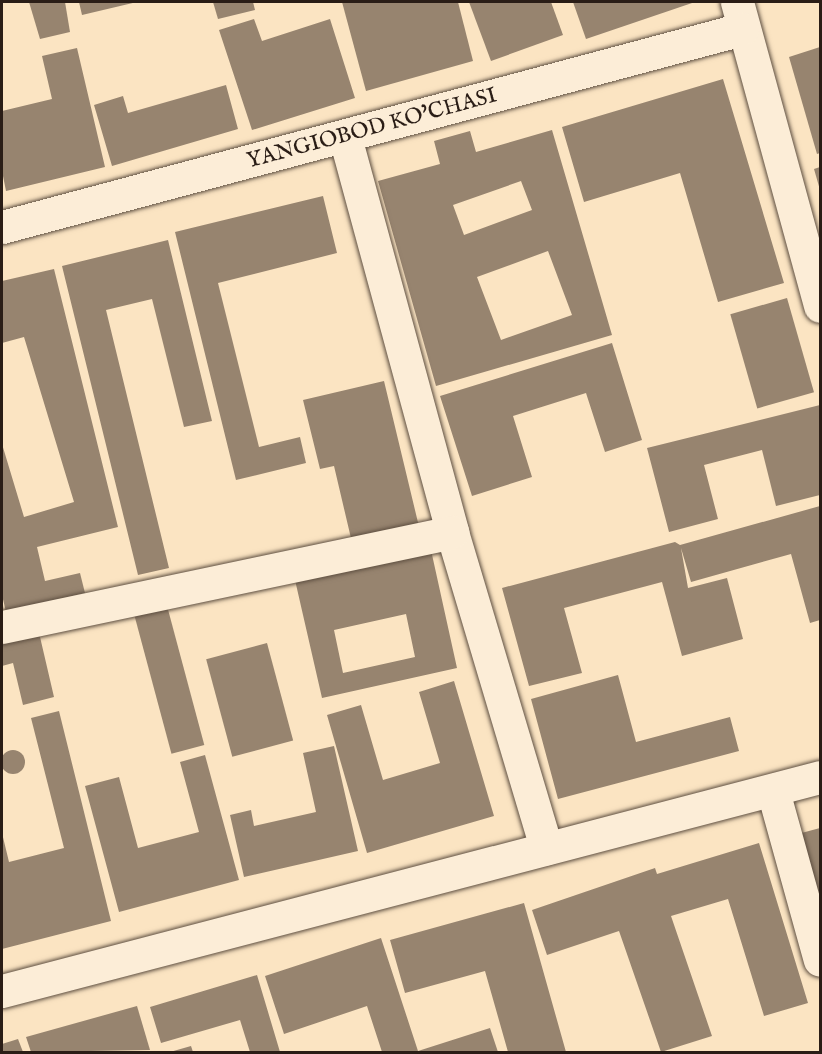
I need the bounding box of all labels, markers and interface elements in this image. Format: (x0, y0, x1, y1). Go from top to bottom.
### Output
street label: YANGIOBOD KO'CHASI (244, 83, 500, 175)

